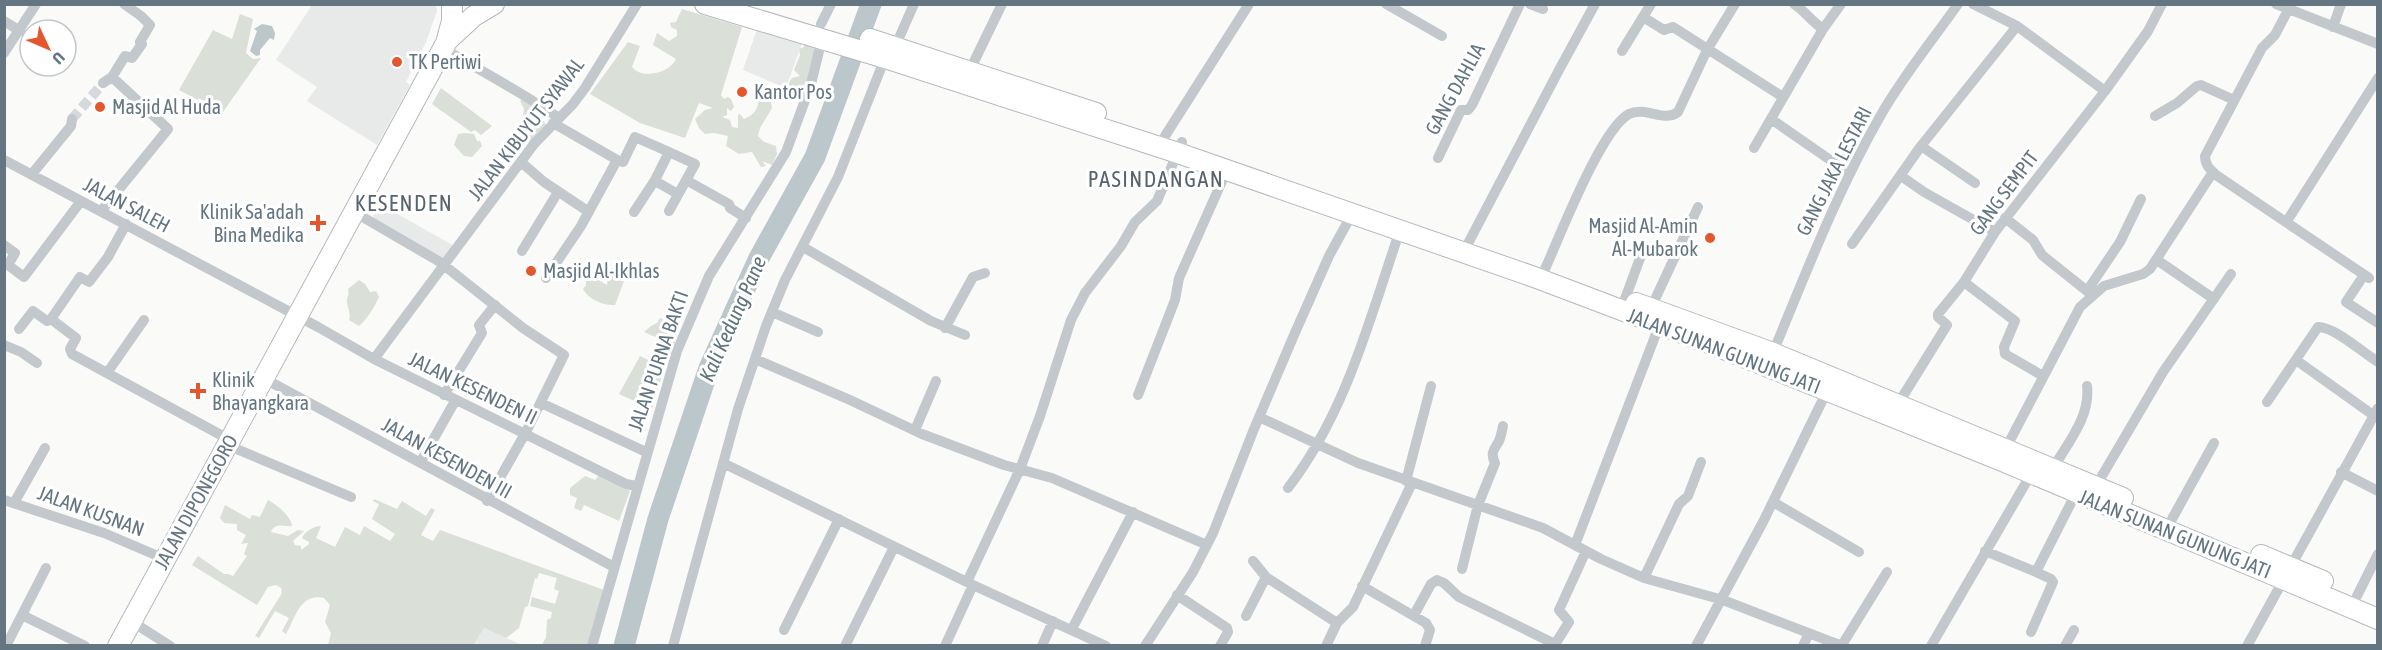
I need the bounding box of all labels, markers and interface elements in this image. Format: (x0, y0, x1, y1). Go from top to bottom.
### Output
north arrow (18, 18, 78, 78)
street label: GANG DAHLIA (1420, 39, 1489, 138)
text: U (49, 49, 69, 68)
place label: TK Pertiwi (409, 50, 482, 73)
street label: JALAN KIBUYUT SYAWAL (463, 53, 588, 204)
marker: TK Pertiwi (390, 55, 404, 69)
place label: Kantor Pos (754, 80, 832, 103)
marker: Kantor Pos (735, 85, 749, 99)
place label: Masjid Al Huda (112, 95, 221, 118)
marker: Masjid Al Huda (93, 100, 107, 114)
street label: GANG JAKA LESTARI (1791, 102, 1876, 239)
street label: GANG SEMPIT (1964, 146, 2043, 239)
district label: PASINDANGAN (1088, 166, 1224, 192)
street label: JALAN SALEH (80, 172, 174, 237)
district label: KESENDEN (355, 190, 453, 216)
place label: Klinik Sa'adah Bina Medika (200, 200, 304, 246)
marker: Klinik Sa'adah Bina Medika (309, 214, 327, 232)
place label: Masjid Al-Amin Al-Mubarok (1588, 214, 1698, 260)
marker: Masjid Al-Amin Al-Mubarok (1703, 231, 1717, 245)
water label: Kali Kedung Pane (694, 252, 770, 385)
place label: Masjid Al-Ikhlas (543, 259, 660, 282)
marker: Masjid Al-Ikhlas (524, 264, 538, 278)
street label: JALAN PURNA BAKTI (623, 288, 692, 434)
street label: JALAN SUNAN GUNUNG JATI (1624, 303, 1824, 398)
street label: JALAN KESENDEN II (405, 347, 541, 429)
place label: Klinik Bhayangkara (212, 368, 309, 414)
marker: Klinik Bhayangkara (189, 382, 207, 400)
street label: JALAN KESENDEN III (378, 412, 516, 503)
street label: JALAN DIPONEGORO (149, 431, 242, 573)
street label: JALAN KUSNAN (35, 481, 148, 540)
street label: JALAN SUNAN GUNUNG JATI (2076, 484, 2275, 583)

